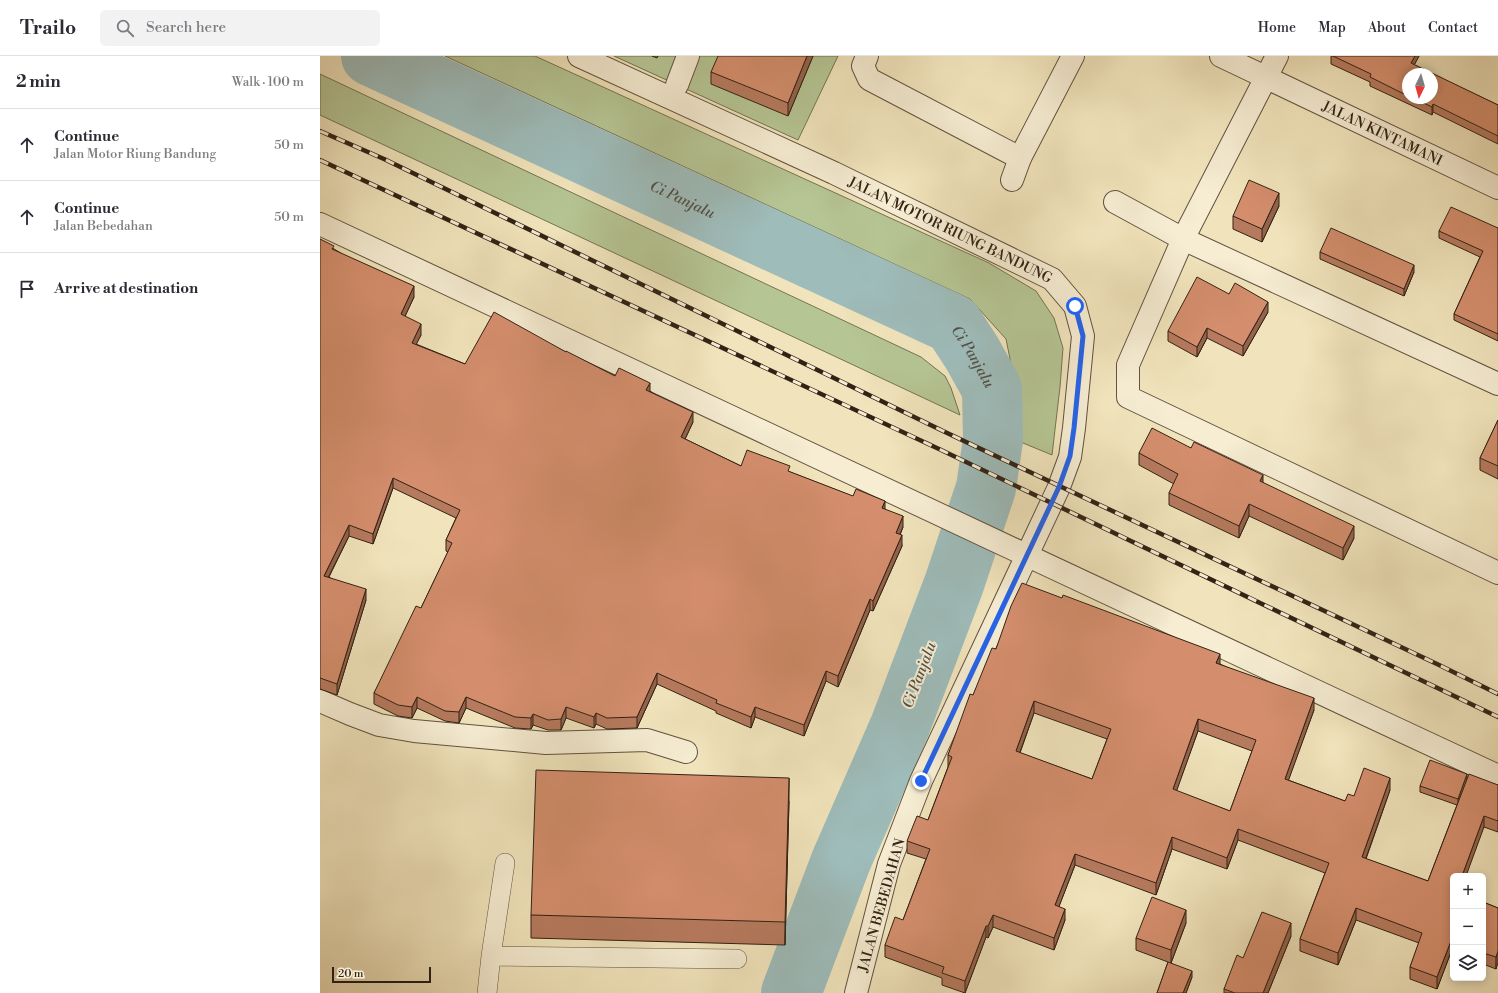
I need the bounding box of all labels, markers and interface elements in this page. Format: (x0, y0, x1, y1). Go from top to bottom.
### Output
search box (100, 10, 380, 46)
text: Trailo (20, 16, 76, 40)
icon: search (114, 17, 136, 39)
text: Search here (146, 18, 226, 37)
text: Home (1258, 19, 1296, 37)
text: Map (1318, 19, 1346, 37)
text: About (1368, 19, 1406, 37)
text: Contact (1428, 19, 1478, 37)
north arrow (1402, 68, 1438, 104)
text: 2 min (16, 71, 61, 93)
text: Walk · 100 m (232, 74, 304, 90)
street label: JALAN KINTAMANI (1318, 97, 1446, 171)
text: Continue (54, 127, 119, 146)
icon: ahead (16, 134, 38, 156)
text: 50 m (274, 137, 304, 153)
text: Jalan Motor Riung Bandung (54, 146, 216, 162)
street label: JALAN MOTOR RIUNG BANDUNG (844, 173, 1056, 288)
water label: Ci Panjalu (647, 177, 718, 223)
text: Continue (54, 199, 119, 218)
icon: ahead (16, 206, 38, 228)
text: 50 m (274, 209, 304, 225)
text: Jalan Bebedahan (54, 218, 153, 234)
icon: arrive (16, 278, 38, 300)
text: Arrive at destination (54, 279, 198, 298)
route start (1066, 297, 1084, 315)
water label: Ci Panjalu (947, 322, 999, 392)
water label: Ci Panjalu (898, 639, 941, 711)
route end (912, 772, 930, 790)
street label: JALAN BEBEDAHAN (854, 836, 910, 975)
map controls (1450, 873, 1486, 981)
button: + (1450, 873, 1486, 909)
button: − (1450, 909, 1486, 945)
button: layers (1450, 945, 1486, 981)
scale bar (332, 965, 431, 984)
text: 20 m (338, 967, 363, 981)

